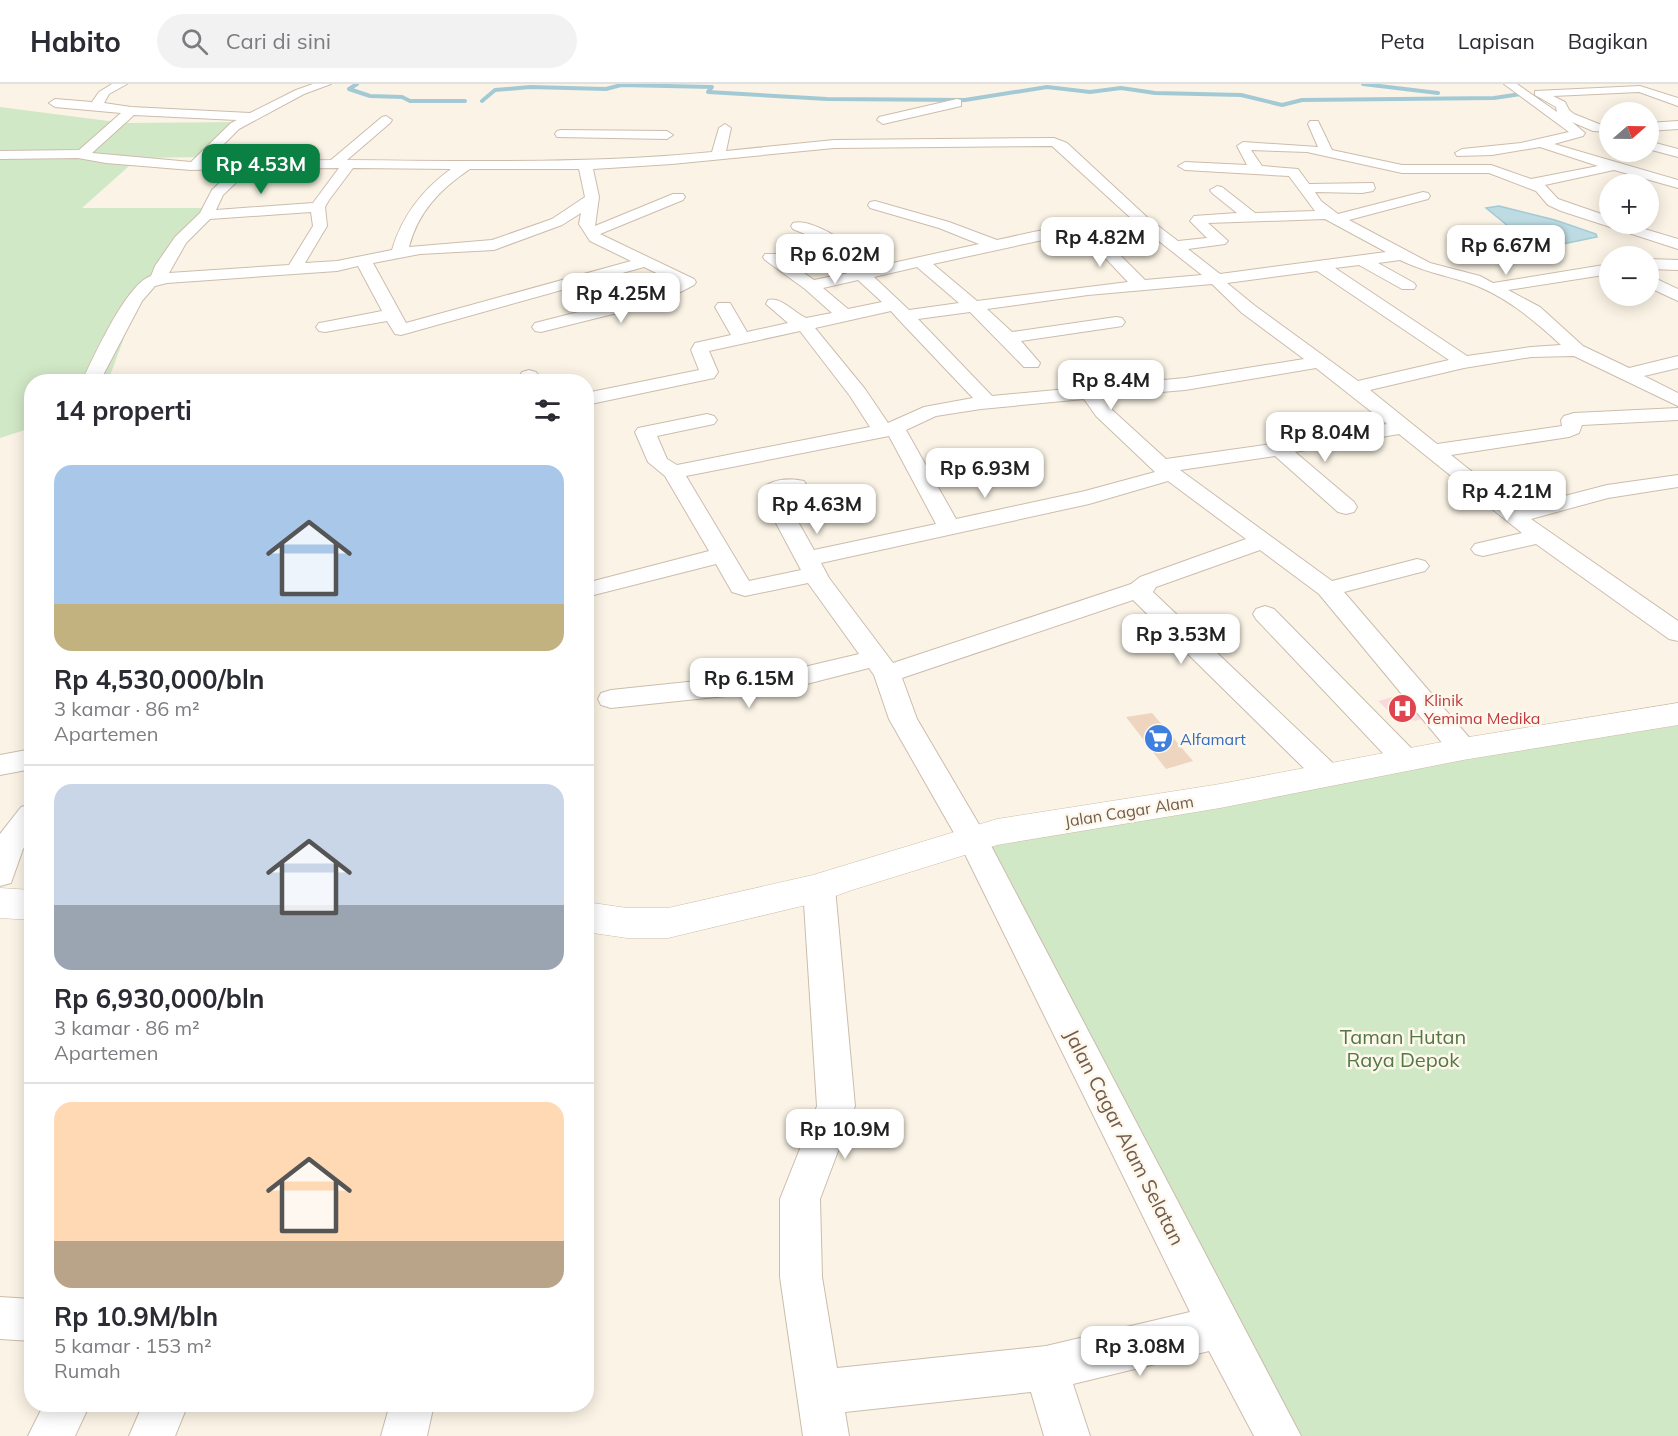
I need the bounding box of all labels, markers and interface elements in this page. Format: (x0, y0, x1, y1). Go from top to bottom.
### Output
search box (157, 14, 577, 68)
text: Habito (30, 24, 121, 59)
icon: search (178, 25, 211, 58)
text: Cari di sini (226, 27, 331, 55)
text: Peta (1380, 28, 1425, 54)
text: Lapisan (1458, 28, 1535, 54)
text: Bagikan (1568, 28, 1648, 54)
north arrow (1599, 102, 1659, 162)
map controls (1599, 102, 1659, 306)
pin: Rp 4.53M (199, 144, 323, 195)
text: Rp 4.53M (216, 151, 306, 176)
button: + (1599, 174, 1659, 234)
pin: Rp 4.82M (1038, 217, 1162, 268)
text: Rp 4.82M (1055, 224, 1145, 249)
pin: Rp 6.67M (1444, 225, 1568, 276)
text: Rp 6.67M (1461, 232, 1551, 257)
pin: Rp 6.02M (773, 234, 897, 285)
text: Rp 6.02M (790, 241, 880, 266)
button: − (1599, 246, 1659, 306)
pin: Rp 4.25M (559, 273, 683, 324)
text: Rp 4.25M (576, 280, 666, 305)
pin: Rp 8.4M (1056, 360, 1166, 411)
text: Rp 8.4M (1072, 367, 1150, 392)
text: 14 properti (54, 394, 192, 427)
icon: filters (531, 394, 564, 427)
pin: Rp 8.04M (1263, 412, 1387, 463)
text: Rp 8.04M (1280, 419, 1370, 444)
pin: Rp 6.93M (923, 448, 1047, 499)
text: Rp 6.93M (940, 455, 1030, 480)
pin: Rp 4.21M (1445, 471, 1569, 522)
text: Rp 4.21M (1462, 478, 1552, 503)
pin: Rp 4.63M (755, 484, 879, 535)
text: Rp 4.63M (772, 491, 862, 516)
icon: home (255, 504, 363, 612)
pin: Rp 3.53M (1119, 614, 1243, 665)
text: Rp 3.53M (1136, 621, 1226, 646)
pin: Rp 6.15M (687, 658, 811, 709)
text: Rp 4,530,000/bln (54, 663, 264, 696)
text: Rp 6.15M (704, 665, 794, 690)
place label: Klinik Yemima Medika (1423, 690, 1540, 728)
hospital icon: Klinik Yemima Medika (1387, 693, 1419, 725)
text: 3 kamar · 86 m² (54, 696, 200, 721)
text: Apartemen (54, 721, 158, 746)
supermarket icon: Alfamart (1143, 723, 1175, 755)
place label: Alfamart (1180, 729, 1246, 749)
street label: Jalan Cagar Alam (1063, 791, 1195, 831)
icon: home (255, 823, 363, 931)
text: Rp 6,930,000/bln (54, 982, 264, 1015)
text: 3 kamar · 86 m² (54, 1015, 200, 1040)
park label: Taman Hutan Raya Depok (1340, 1024, 1466, 1072)
street label: Jalan Cagar Alam Selatan (1060, 1025, 1190, 1249)
text: Apartemen (54, 1040, 158, 1065)
pin: Rp 10.9M (783, 1109, 907, 1160)
text: Rp 10.9M (800, 1116, 890, 1141)
icon: home (255, 1141, 363, 1249)
text: Rp 10.9M/bln (54, 1300, 218, 1333)
pin: Rp 3.08M (1078, 1326, 1202, 1377)
text: 5 kamar · 153 m² (54, 1333, 212, 1358)
text: Rp 3.08M (1095, 1333, 1185, 1358)
text: Rumah (54, 1358, 121, 1383)

